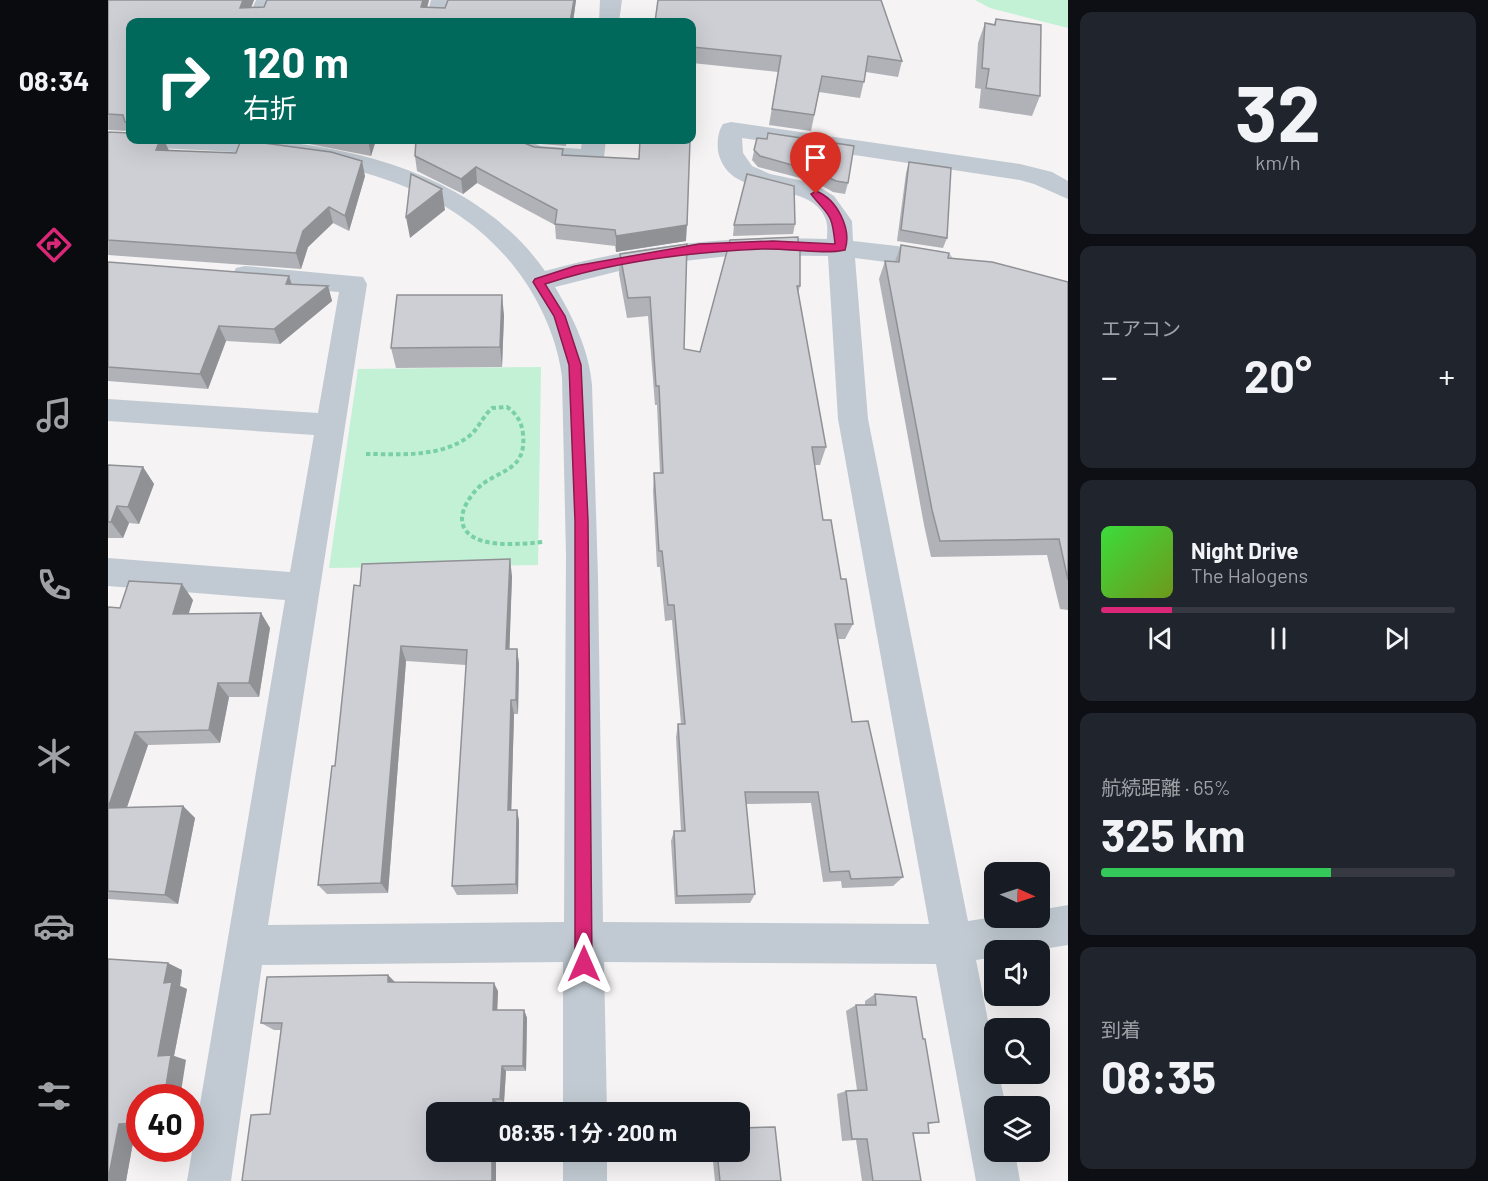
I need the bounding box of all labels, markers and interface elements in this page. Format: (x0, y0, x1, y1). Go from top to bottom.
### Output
text: 120 m (243, 36, 349, 86)
icon: right (144, 42, 222, 120)
text: 08:34 (19, 64, 89, 96)
text: 32 (1235, 64, 1321, 158)
text: 右折 (243, 91, 297, 123)
pin (790, 132, 841, 194)
icon: arrive (799, 141, 832, 174)
text: km/h (1255, 150, 1301, 174)
icon: directions (33, 224, 75, 266)
text: エアコン (1101, 316, 1181, 340)
text: 20° (1244, 348, 1312, 402)
text: − (1101, 356, 1118, 396)
text: + (1439, 356, 1455, 396)
icon: music (33, 394, 75, 436)
text: Night Drive (1191, 537, 1299, 563)
text: The Halogens (1191, 563, 1308, 587)
icon: phone (33, 564, 75, 606)
icon: previous (1144, 622, 1177, 655)
icon: pause (1262, 622, 1295, 655)
icon: next (1380, 622, 1413, 655)
icon: climate (33, 735, 75, 777)
text: 航続距離 · 65% (1101, 775, 1231, 799)
text: 325 km (1101, 807, 1245, 861)
north arrow (984, 862, 1050, 928)
map controls (984, 862, 1050, 1162)
icon: car (33, 905, 75, 947)
position arrow (552, 932, 616, 996)
button: sound (984, 940, 1050, 1006)
text: 到着 (1101, 1017, 1141, 1041)
button: search (984, 1018, 1050, 1084)
text: 08:35 (1101, 1049, 1216, 1103)
icon: filters (33, 1075, 75, 1117)
speed limit sign: 40 (126, 1084, 204, 1162)
button: layers (984, 1096, 1050, 1162)
text: 08:35 · 1 分 · 200 m (499, 1119, 677, 1145)

